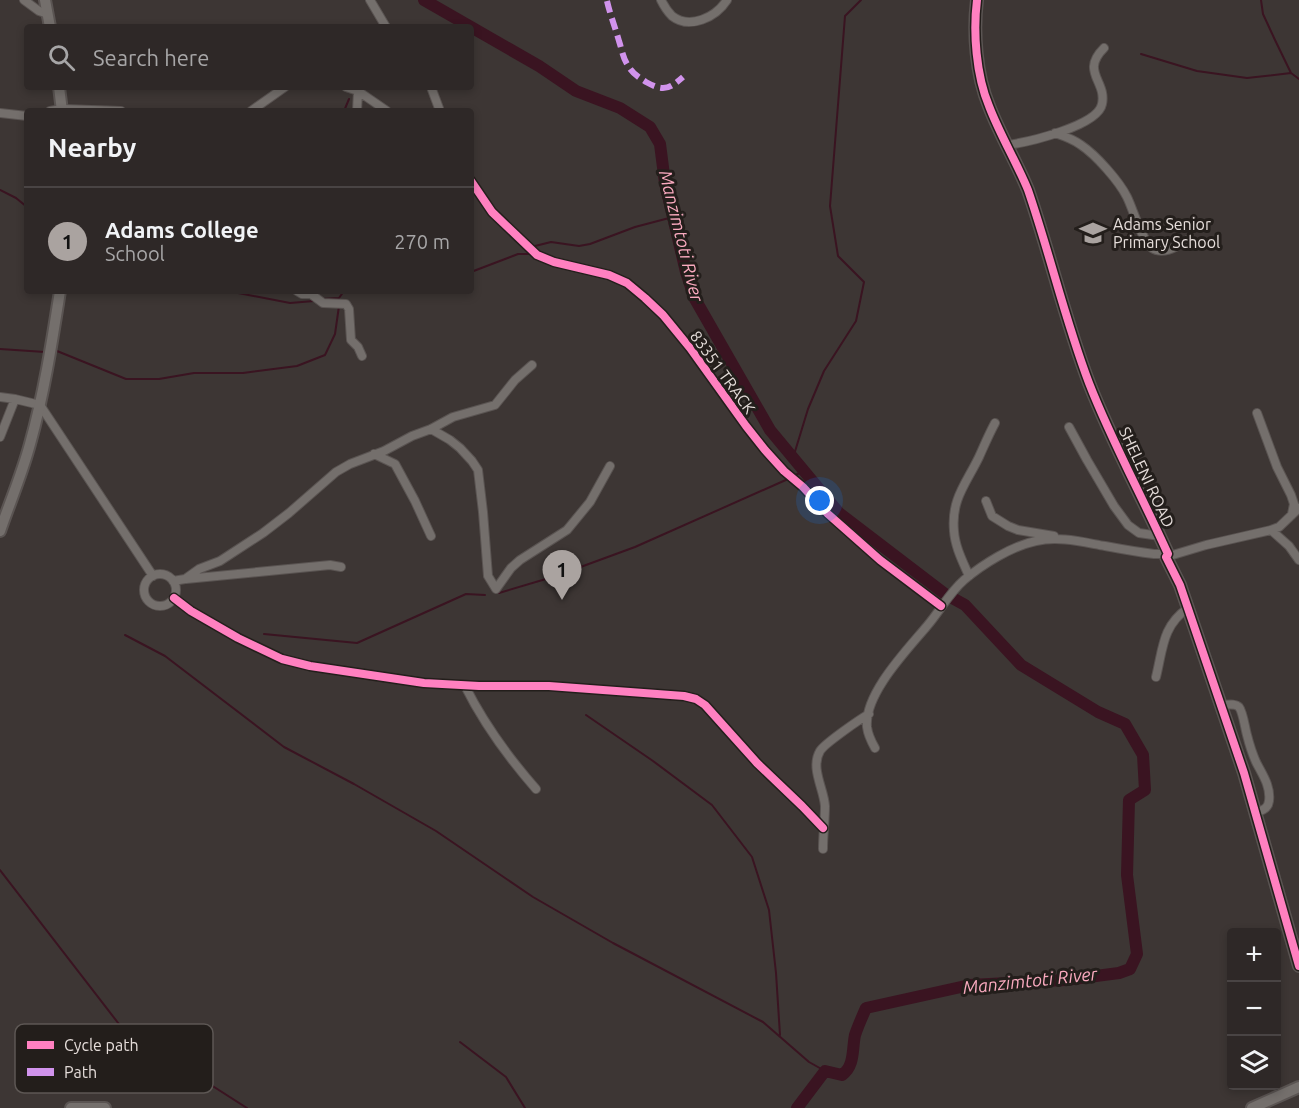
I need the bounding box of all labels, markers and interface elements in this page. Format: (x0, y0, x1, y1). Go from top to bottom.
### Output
search box (24, 24, 474, 90)
icon: search (45, 41, 78, 74)
text: Search here (93, 45, 209, 70)
text: Nearby (48, 133, 136, 162)
water label: Manzimtoti River (656, 168, 708, 305)
place label: Adams Senior Primary School (1113, 215, 1220, 251)
text: Adams College (105, 217, 259, 242)
school or university icon: Adams Senior Primary School (1078, 218, 1108, 248)
text: 1 (62, 230, 73, 253)
text: 270 m (394, 230, 450, 253)
text: School (105, 242, 165, 265)
street label: 83351 TRACK (687, 327, 759, 417)
street label: SHELENI ROAD (1116, 424, 1178, 530)
your location (805, 486, 834, 515)
pin: 1 (542, 550, 582, 600)
map controls (1227, 928, 1281, 1090)
button: + (1227, 928, 1281, 982)
water label: Manzimtoti River (962, 963, 1099, 997)
button: − (1227, 982, 1281, 1036)
legend (15, 1024, 213, 1093)
text: Cycle path (64, 1036, 139, 1054)
button: layers (1227, 1036, 1281, 1090)
text: Path (64, 1063, 97, 1081)

